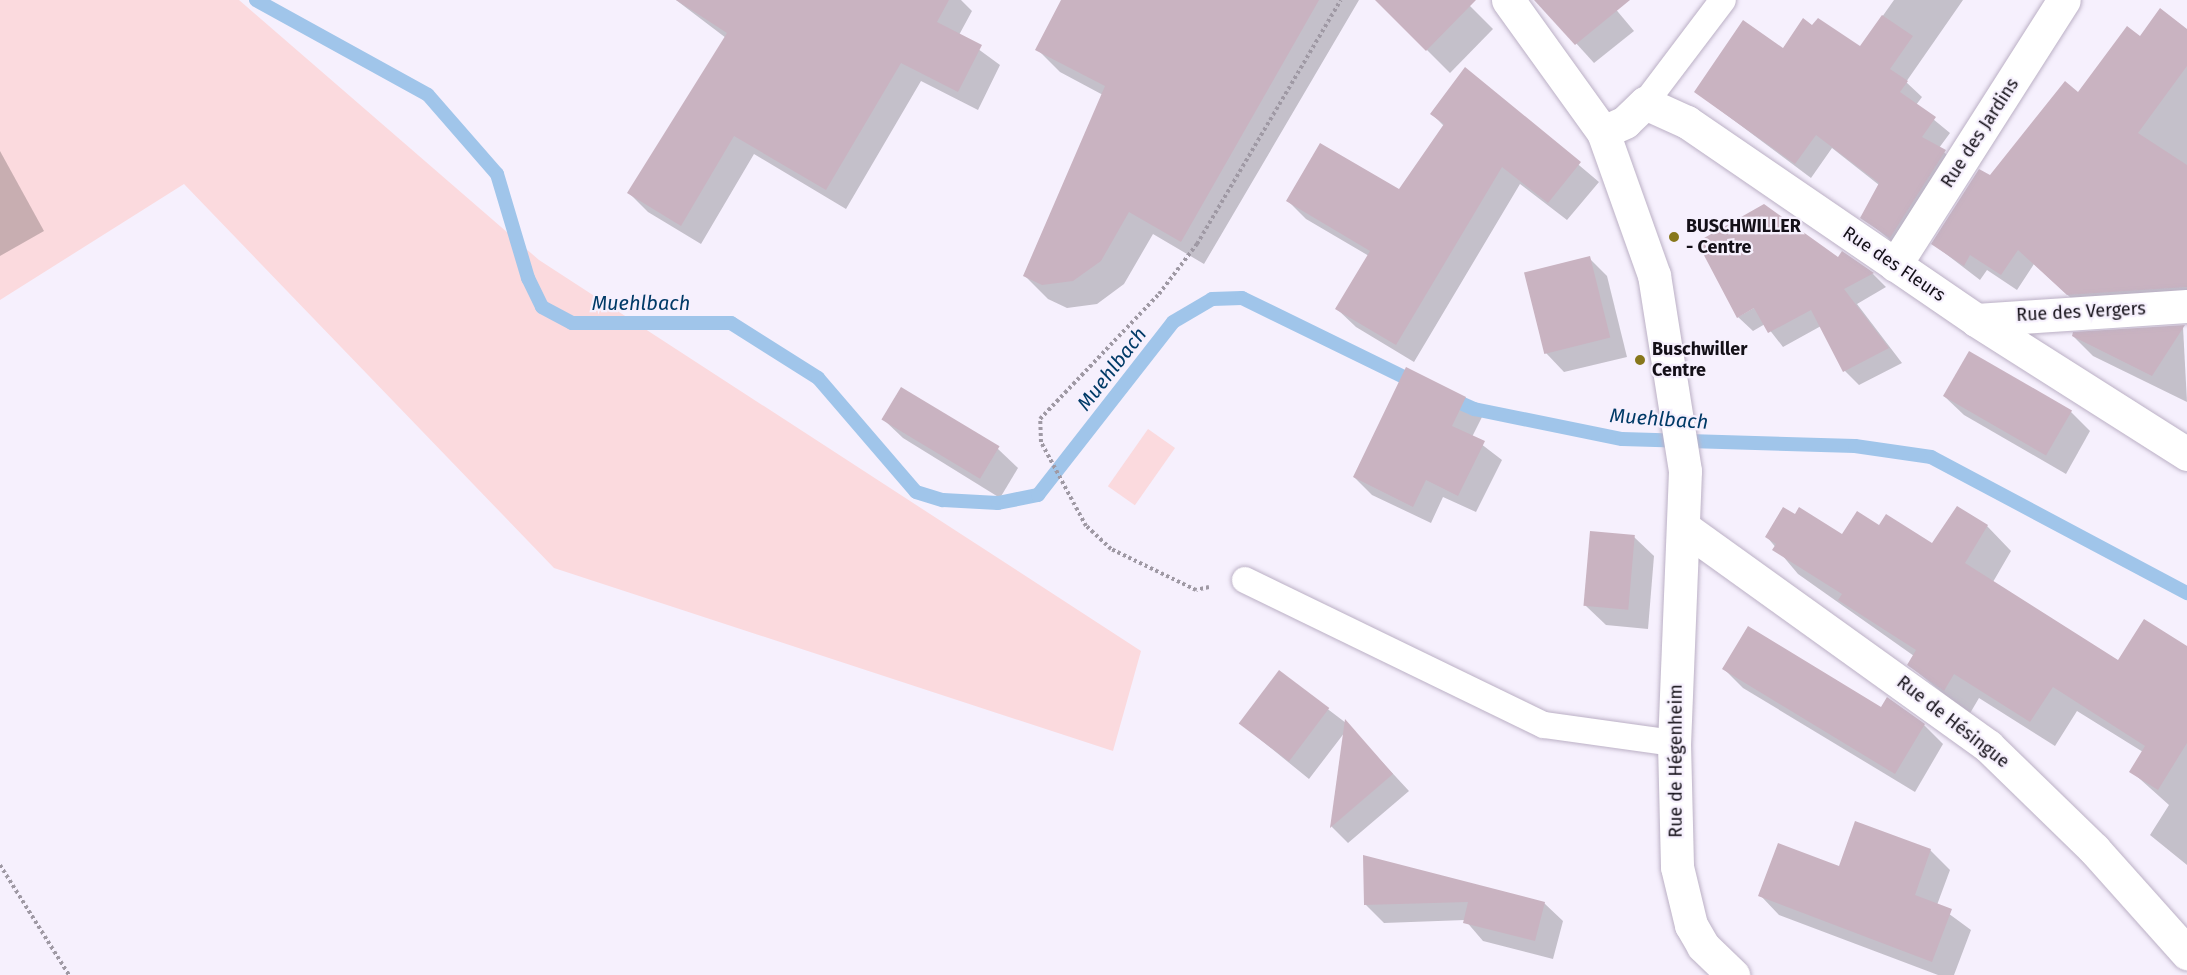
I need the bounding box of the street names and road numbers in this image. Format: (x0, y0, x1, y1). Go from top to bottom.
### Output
street label: Rue des Jardins (1937, 74, 2023, 192)
street label: Rue des Fleurs (1839, 222, 1949, 306)
street label: Rue des Vergers (2016, 298, 2146, 326)
street label: Rue de Hésingue (1892, 671, 2014, 773)
street label: Rue de Hégenheim (1665, 684, 1687, 838)

